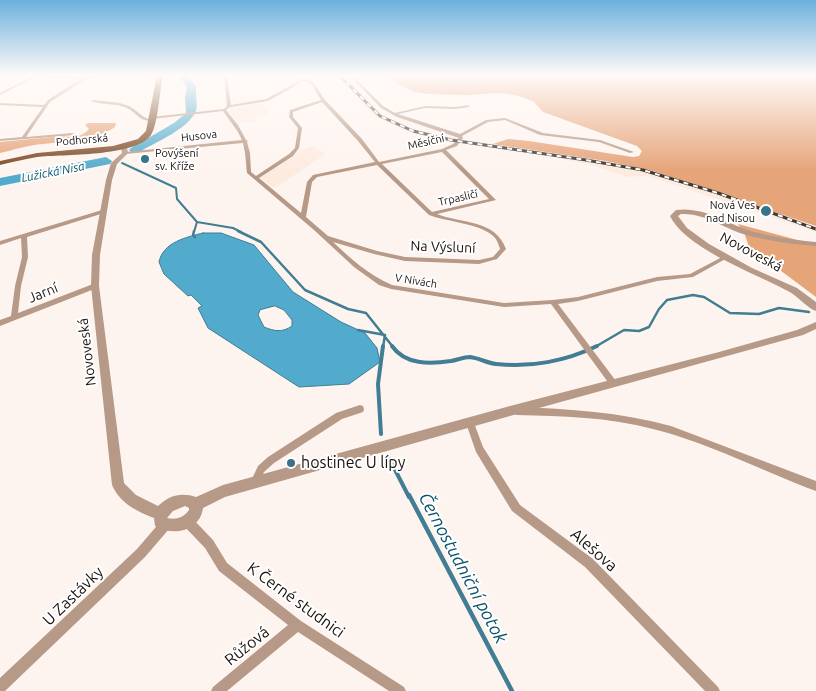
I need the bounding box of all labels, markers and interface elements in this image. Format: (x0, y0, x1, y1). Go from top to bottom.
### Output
street label: Husova (180, 128, 218, 144)
street label: Podhorská (55, 131, 109, 149)
street label: Měsíční (406, 131, 446, 153)
place label: Povýšení sv. Kříže (155, 146, 199, 172)
marker: Povýšení sv. Kříže (139, 153, 151, 165)
water label: Lužická Nisa (20, 159, 86, 185)
street label: Trpasličí (437, 187, 479, 209)
place label: Nová Ves nad Nisou (706, 198, 755, 224)
marker: Nová Ves nad Nisou (759, 204, 773, 218)
street label: Novoveská (717, 229, 785, 275)
street label: Na Výsluní (410, 237, 476, 257)
street label: V Nivách (394, 271, 438, 291)
street label: Jarní (26, 279, 60, 307)
street label: Novoveská (75, 317, 99, 387)
place label: hostinec U lípy (301, 453, 405, 473)
marker: hostinec U lípy (285, 457, 297, 469)
water label: Černostudniční potok (414, 489, 512, 647)
street label: Alešova (567, 524, 621, 576)
street label: K Černé studnici (244, 558, 348, 642)
street label: U Zastávky (39, 562, 107, 630)
street label: Růžová (221, 622, 273, 670)

